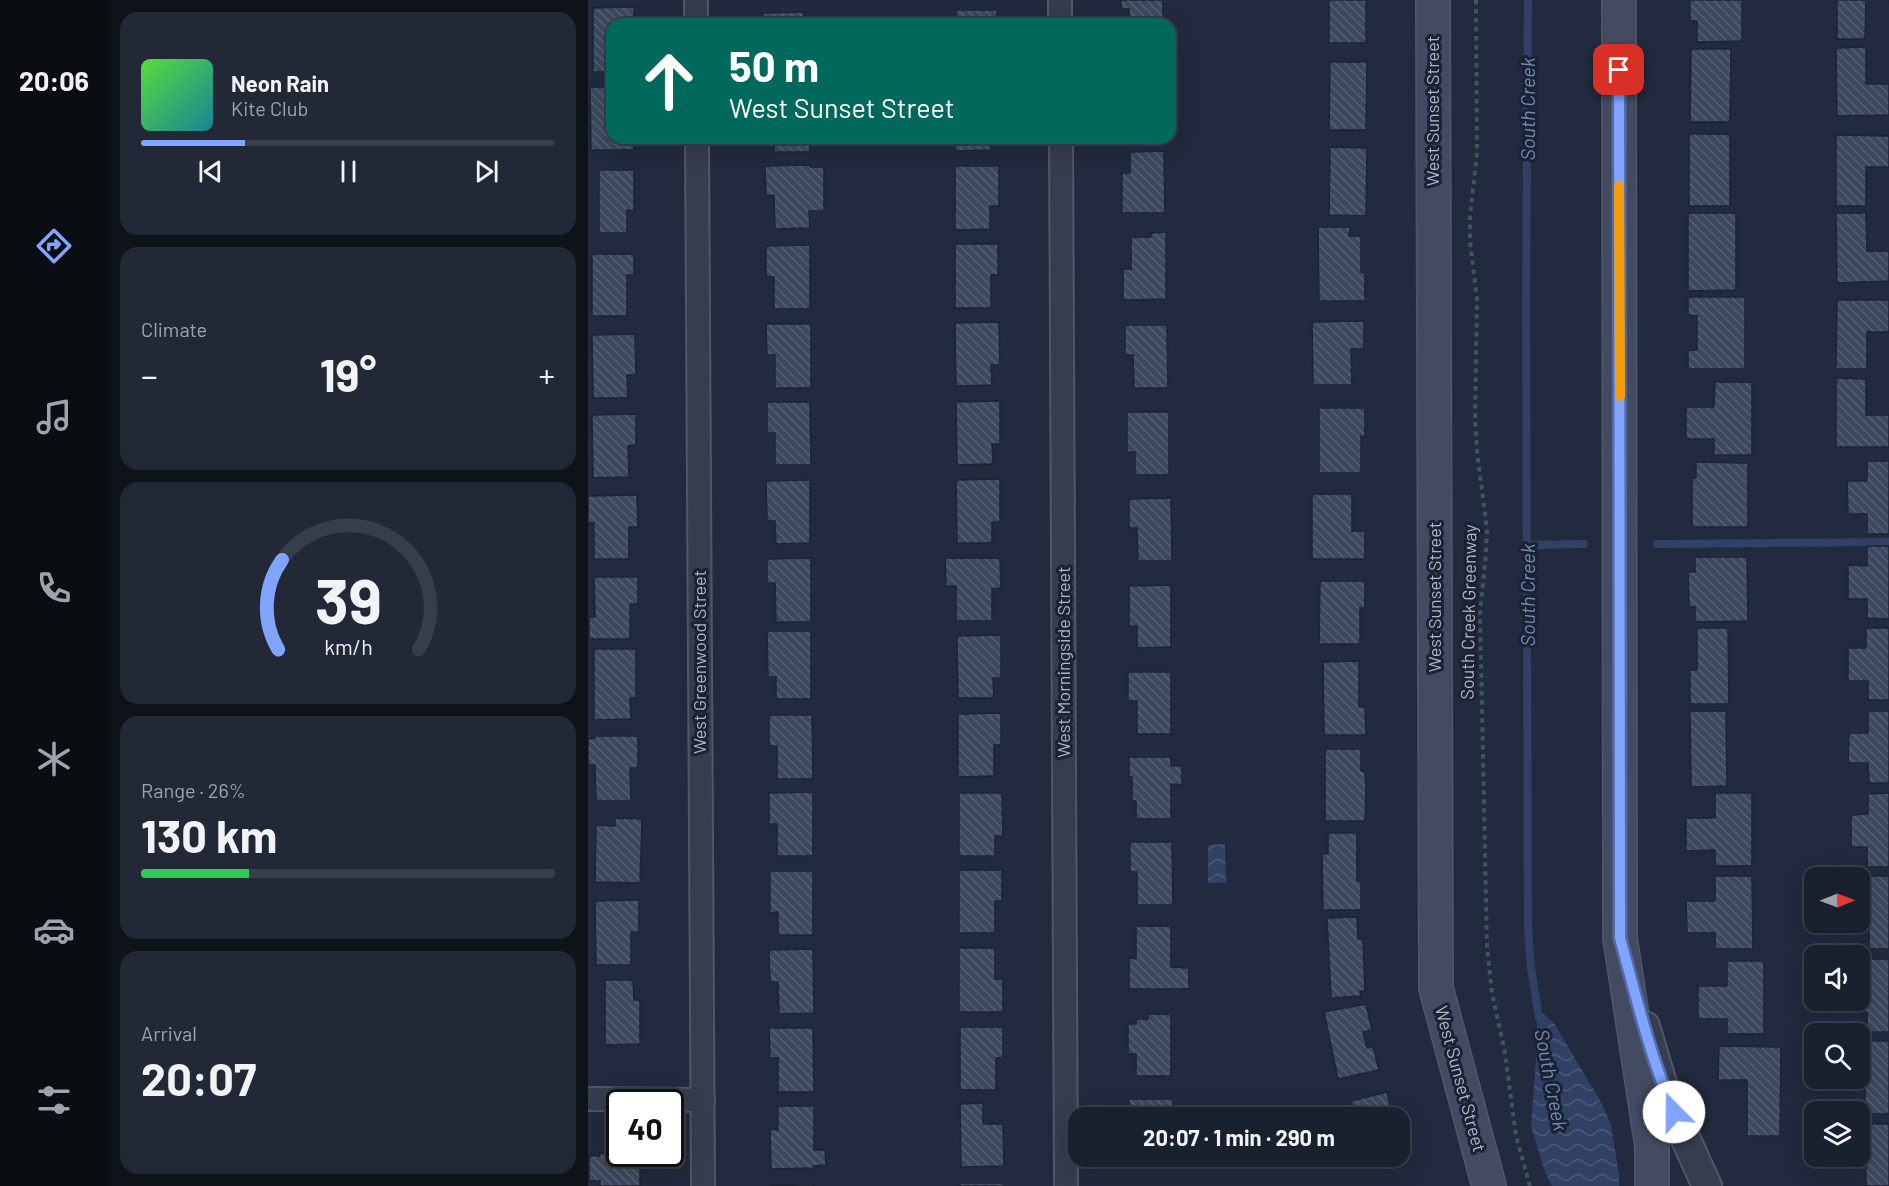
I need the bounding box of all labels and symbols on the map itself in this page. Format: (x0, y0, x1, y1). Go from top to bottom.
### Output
street label: West Sunset Street (1421, 36, 1443, 186)
pin (1593, 44, 1644, 95)
water label: South Creek (1515, 57, 1539, 160)
street label: West Sunset Street (1423, 522, 1445, 672)
street label: South Creek Greenway (1455, 524, 1481, 700)
water label: South Creek (1515, 543, 1539, 646)
street label: West Morningside Street (1052, 566, 1074, 758)
street label: West Greenwood Street (688, 570, 710, 754)
north arrow (1804, 867, 1870, 933)
street label: West Sunset Street (1431, 1003, 1491, 1154)
water label: South Creek (1530, 1027, 1574, 1133)
position arrow (1642, 1080, 1706, 1144)
speed limit sign: 40 (606, 1089, 684, 1167)

